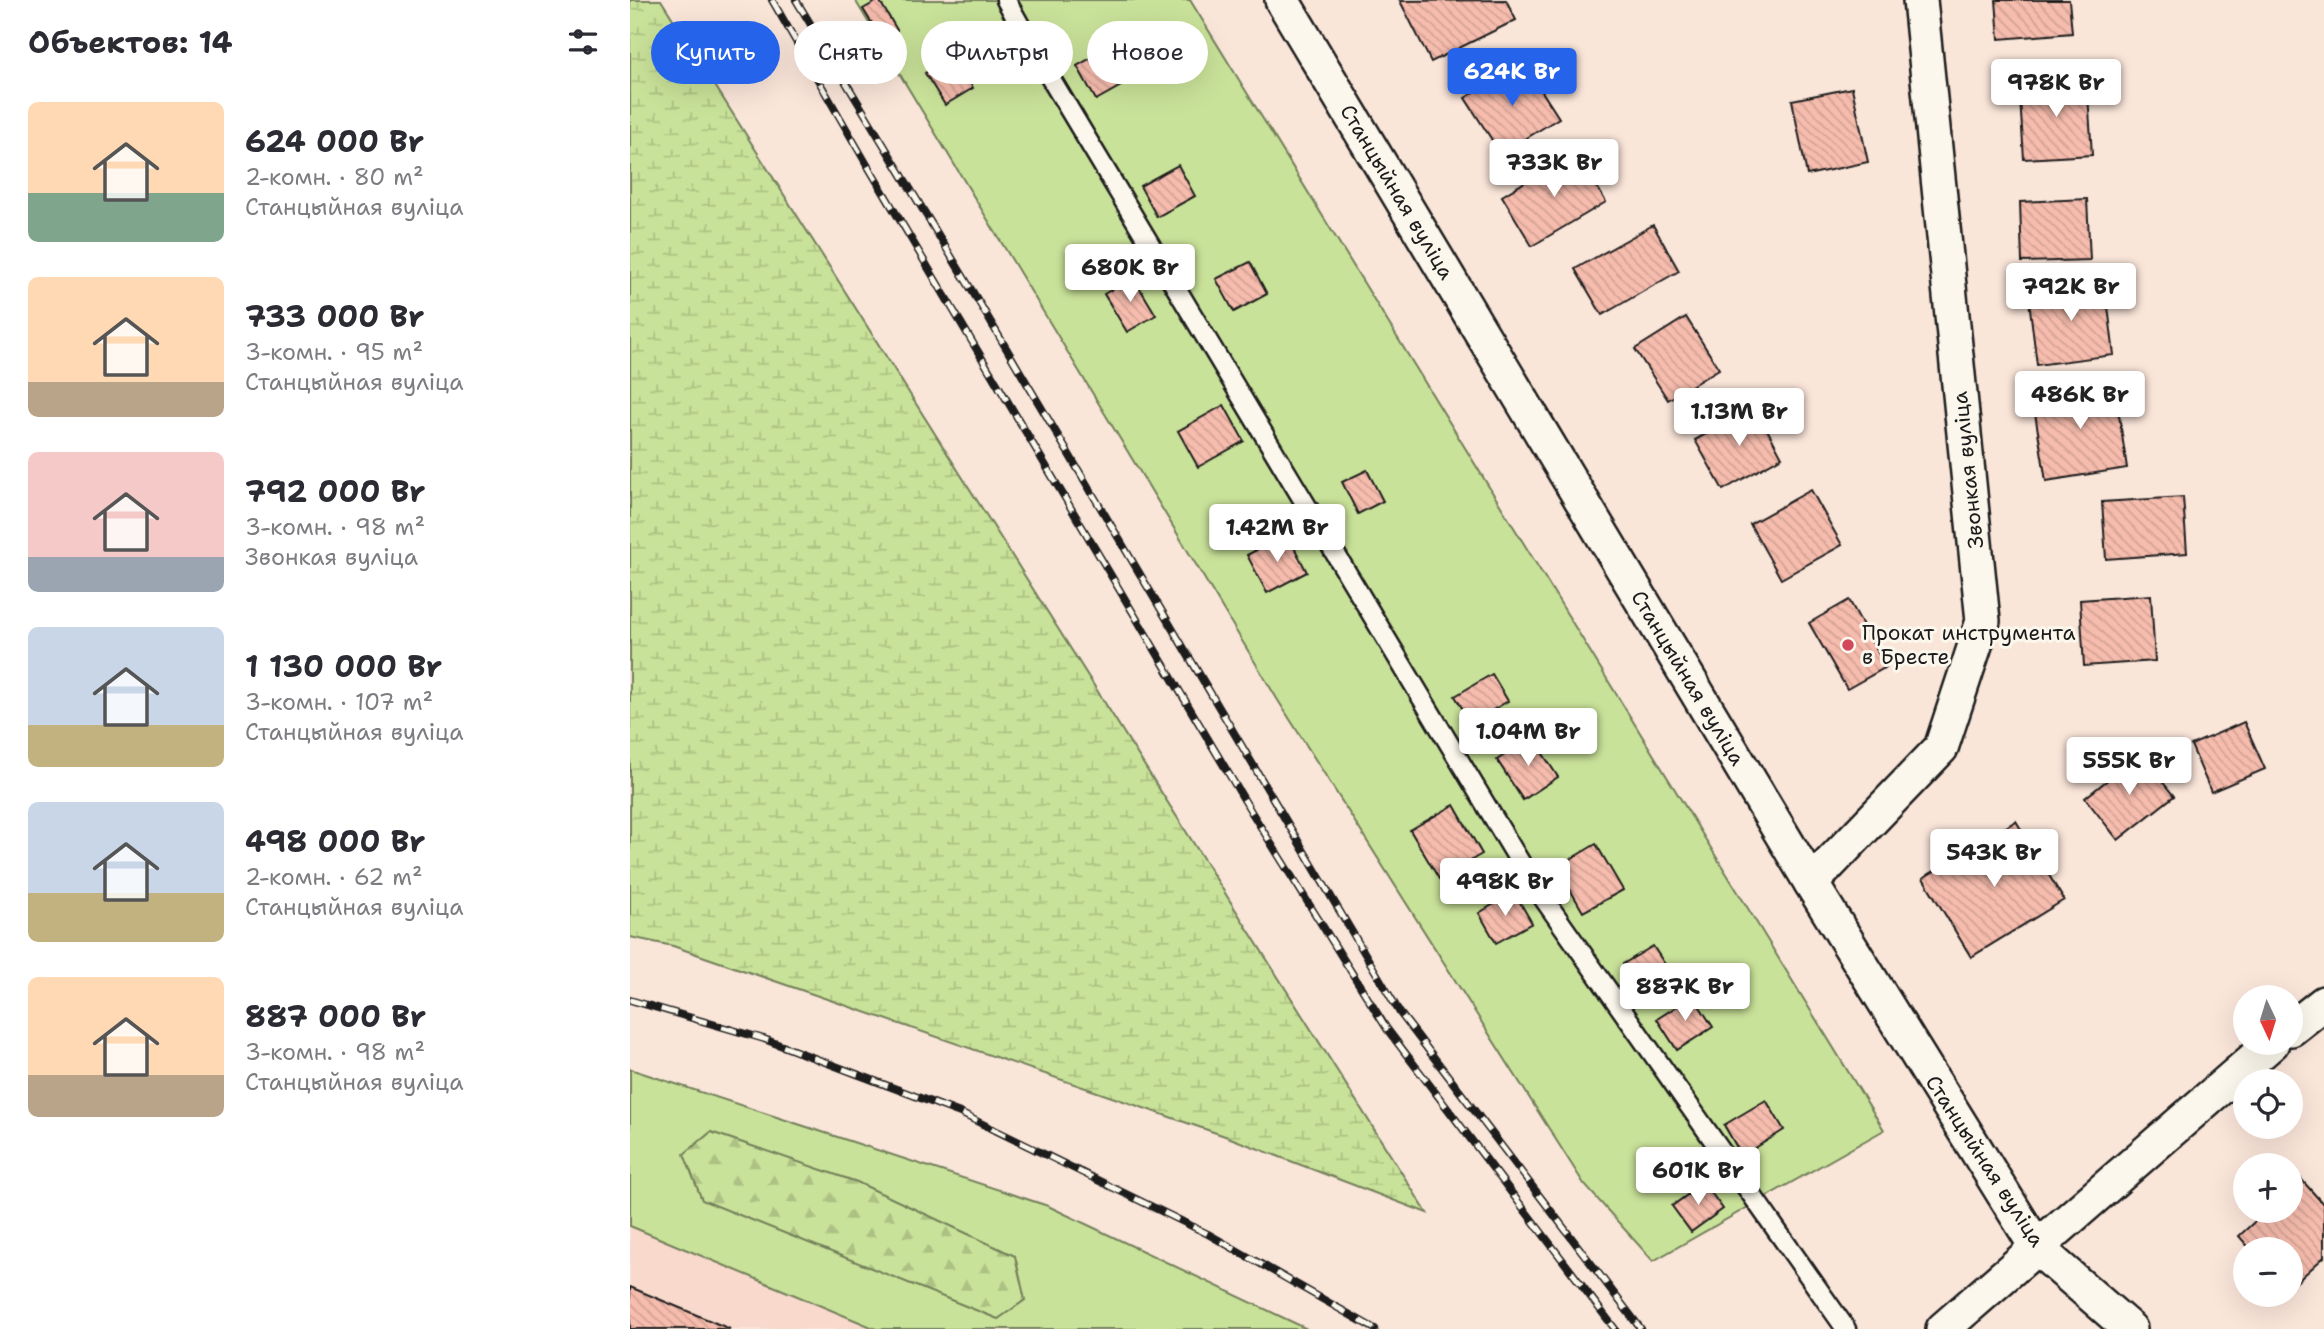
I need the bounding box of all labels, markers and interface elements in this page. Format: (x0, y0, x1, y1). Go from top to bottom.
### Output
chip: Купить (651, 21, 780, 84)
chip: Снять (794, 21, 907, 84)
chip: Фильтры (921, 21, 1073, 84)
chip: Новое (1087, 21, 1208, 84)
text: Объектов: 14 (28, 22, 233, 63)
icon: filters (564, 23, 602, 61)
pin: 624K Br (1447, 48, 1577, 108)
text: 624K Br (1464, 56, 1560, 86)
pin: 978K Br (1991, 60, 2121, 119)
text: 978K Br (2007, 67, 2105, 97)
street label: Станцыйная вуліца (1334, 99, 1460, 285)
text: 624 000 Br (245, 121, 424, 162)
icon: home (84, 130, 168, 214)
pin: 733K Br (1489, 140, 1619, 199)
text: 733K Br (1505, 147, 1603, 177)
text: 2-комн. · 80 m² (245, 162, 424, 192)
text: Станцыйная вуліца (245, 192, 464, 222)
pin: 680K Br (1065, 244, 1195, 304)
text: 680K Br (1081, 252, 1179, 282)
pin: 792K Br (2006, 264, 2136, 323)
text: 792K Br (2022, 271, 2120, 301)
text: 733 000 Br (245, 296, 424, 337)
icon: home (84, 305, 168, 389)
text: 3-комн. · 95 m² (245, 337, 423, 367)
text: Станцыйная вуліца (245, 367, 464, 397)
pin: 486K Br (2015, 372, 2145, 431)
text: 486K Br (2031, 379, 2129, 409)
pin: 1.13M Br (1667, 388, 1811, 448)
street label: Звонкая вуліца (1946, 390, 1990, 550)
text: 1.13M Br (1690, 396, 1788, 426)
text: 792 000 Br (245, 471, 425, 512)
icon: home (84, 480, 168, 564)
pin: 1.42M Br (1205, 504, 1349, 564)
text: 3-комн. · 98 m² (245, 512, 425, 542)
text: 1.42M Br (1225, 512, 1329, 542)
text: Звонкая вуліца (245, 542, 418, 572)
street label: Станцыйная вуліца (1625, 585, 1751, 771)
place label: Прокат инструмента в Бресте (1862, 619, 2076, 671)
marker: Прокат инструмента в Бресте (1840, 637, 1856, 653)
text: 1 130 000 Br (245, 646, 442, 687)
icon: home (84, 655, 168, 739)
text: 3-комн. · 107 m² (245, 687, 433, 717)
pin: 1.04M Br (1456, 708, 1600, 768)
text: 1.04M Br (1475, 716, 1581, 746)
text: Станцыйная вуліца (245, 717, 464, 747)
pin: 555K Br (2064, 738, 2194, 797)
text: 555K Br (2083, 745, 2175, 775)
text: 498 000 Br (245, 821, 425, 862)
icon: home (84, 830, 168, 914)
pin: 543K Br (1929, 830, 2059, 889)
text: 543K Br (1946, 837, 2042, 867)
pin: 498K Br (1440, 858, 1570, 918)
text: 2-комн. · 62 m² (245, 862, 423, 892)
text: 498K Br (1456, 866, 1554, 896)
text: Станцыйная вуліца (245, 892, 464, 922)
pin: 887K Br (1620, 964, 1750, 1023)
text: 887K Br (1636, 971, 1734, 1001)
north arrow (2233, 985, 2303, 1055)
map controls (2233, 985, 2303, 1307)
text: 887 000 Br (245, 996, 426, 1037)
icon: home (84, 1005, 168, 1089)
text: 3-комн. · 98 m² (245, 1037, 425, 1067)
text: Станцыйная вуліца (245, 1067, 464, 1097)
button: locate (2233, 1069, 2303, 1139)
street label: Станцыйная вуліца (1919, 1070, 2051, 1252)
pin: 601K Br (1633, 1148, 1763, 1207)
button: + (2233, 1153, 2303, 1223)
text: 601K Br (1652, 1155, 1744, 1185)
button: − (2233, 1237, 2303, 1307)

